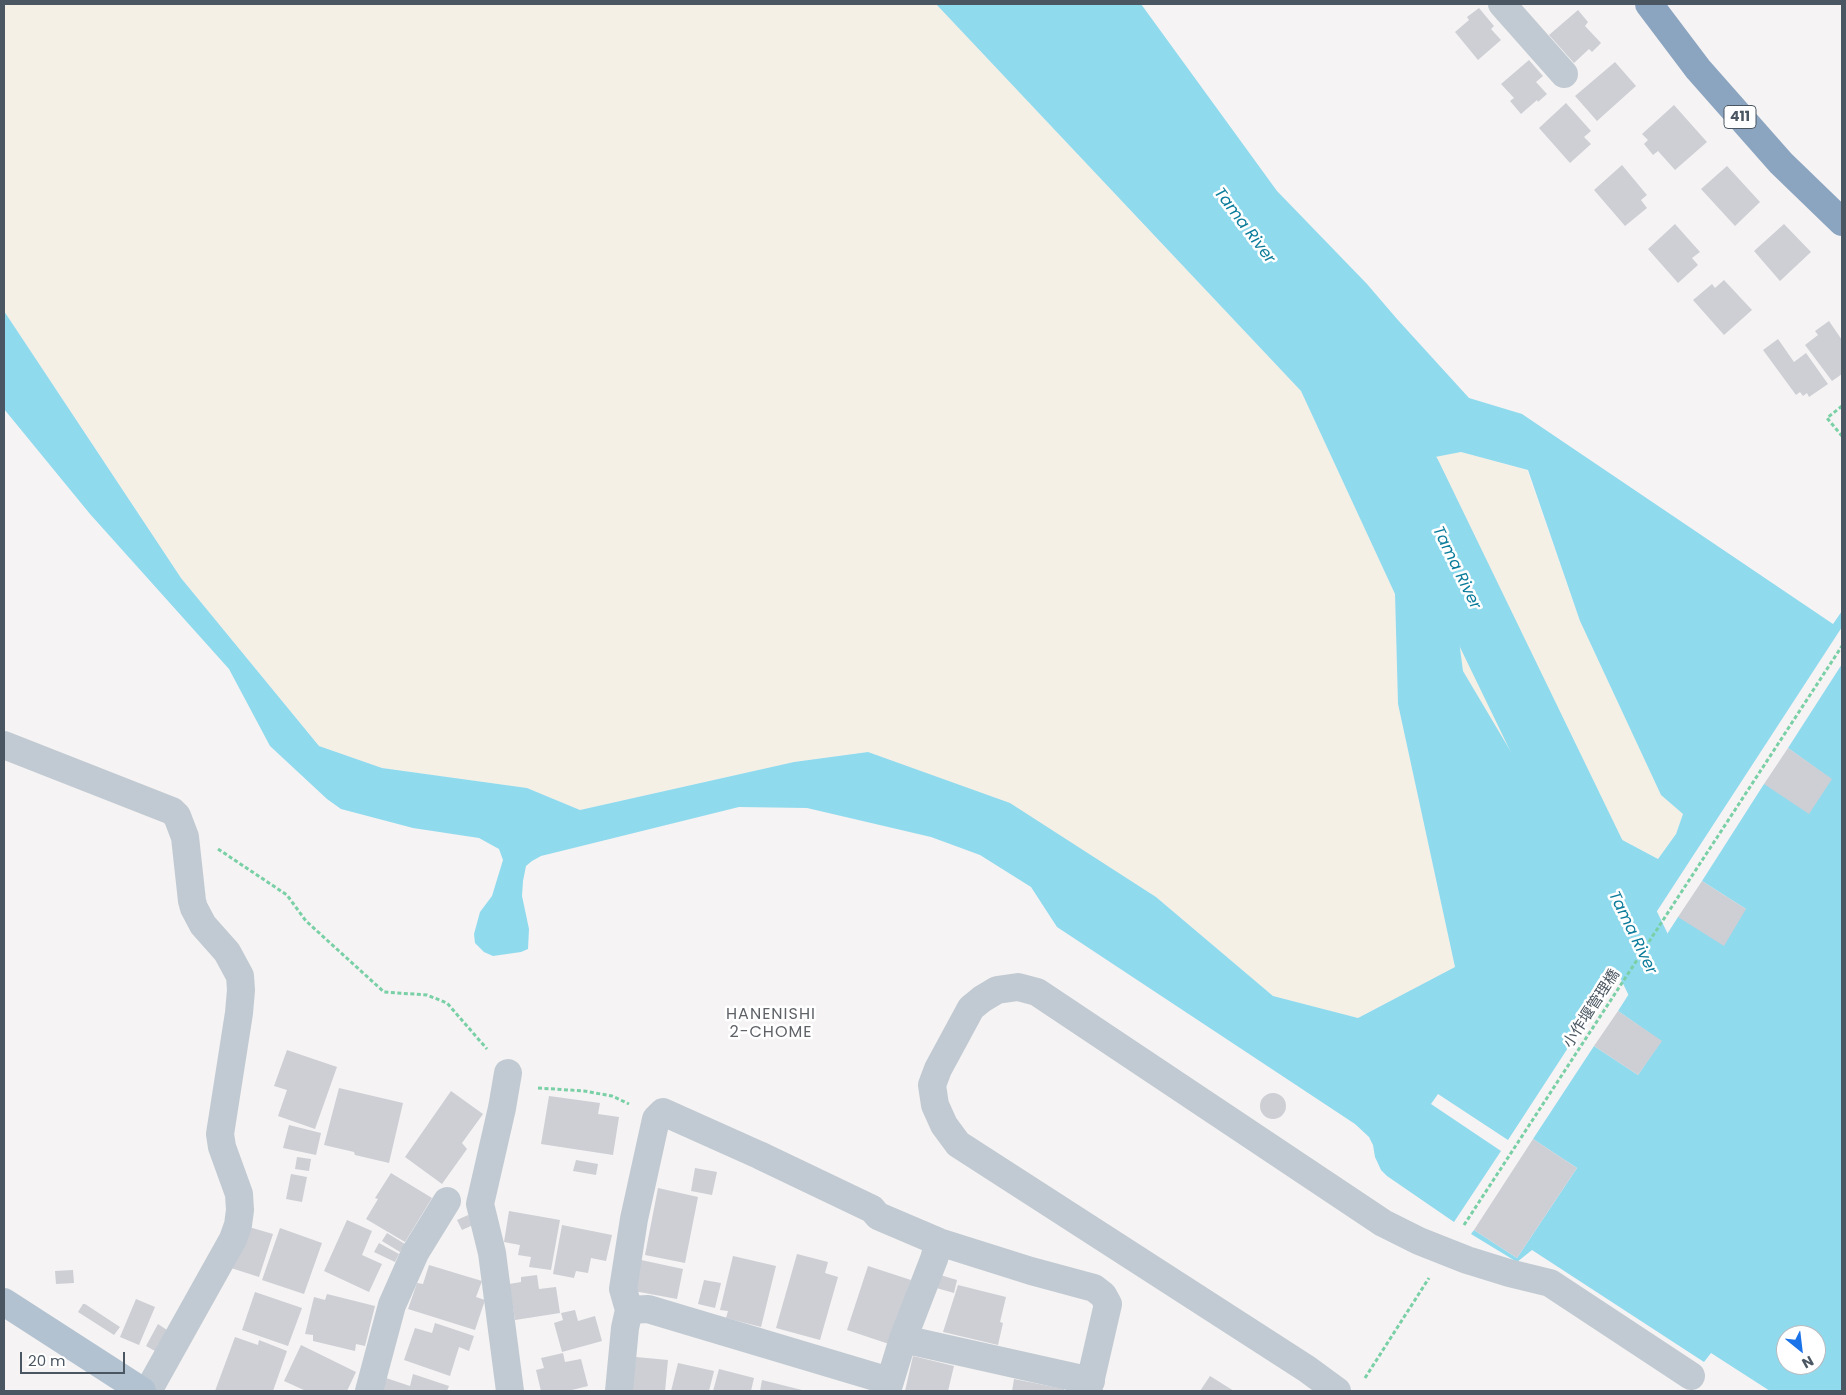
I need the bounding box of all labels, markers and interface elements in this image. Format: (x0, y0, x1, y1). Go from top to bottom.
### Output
road number: 411 (1724, 105, 1756, 128)
water label: Tama River (1209, 184, 1279, 268)
water label: Tama River (1428, 523, 1484, 613)
water label: Tama River (1604, 888, 1660, 978)
street label: 小作堰管理橋 (1560, 966, 1624, 1052)
district label: HANENISHI 2-CHOME (725, 1005, 817, 1043)
north arrow (1776, 1325, 1826, 1375)
scale bar (22, 1342, 128, 1374)
text: 20 m (28, 1350, 66, 1371)
text: N (1798, 1351, 1817, 1374)

